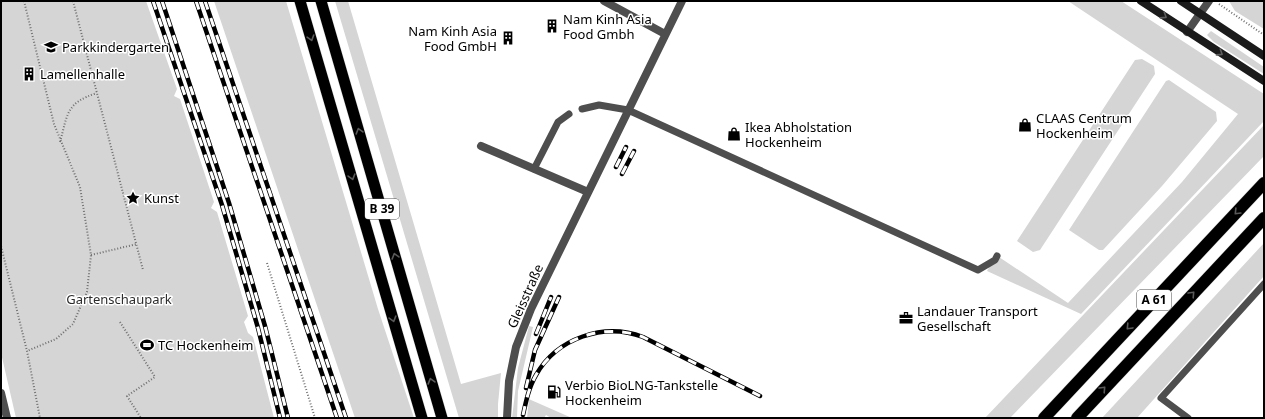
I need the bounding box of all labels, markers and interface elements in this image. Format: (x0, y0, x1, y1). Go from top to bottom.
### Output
place label: Nam Kinh Asia Food Gmbh (563, 10, 652, 43)
one-way arrow (1160, 11, 1167, 19)
building icon: Nam Kinh Asia Food Gmbh (544, 18, 560, 34)
place label: Nam Kinh Asia Food GmbH (408, 22, 497, 55)
building icon: Nam Kinh Asia Food GmbH (500, 30, 516, 46)
one-way arrow (306, 35, 315, 42)
place label: Parkkindergarten (62, 38, 169, 56)
school or university icon: Parkkindergarten (43, 39, 59, 55)
one-way arrow (1216, 48, 1223, 56)
place label: Lamellenhalle (40, 65, 125, 83)
building icon: Lamellenhalle (21, 66, 37, 82)
place label: CLAAS Centrum Hockenheim (1036, 109, 1132, 142)
shop icon: CLAAS Centrum Hockenheim (1017, 117, 1033, 133)
place label: Ikea Abholstation Hockenheim (745, 118, 852, 151)
shop icon: Ikea Abholstation Hockenheim (726, 126, 742, 142)
one-way arrow (356, 127, 364, 134)
one-way arrow (347, 173, 356, 180)
place label: Kunst (144, 189, 179, 207)
place icon: Kunst (125, 190, 141, 206)
road number: B 39 (365, 199, 399, 219)
one-way arrow (1235, 207, 1242, 214)
one-way arrow (391, 252, 400, 259)
street label: Gleisstraße (503, 261, 547, 331)
park label: Gartenschaupark (66, 290, 172, 308)
road number: A 61 (1137, 290, 1171, 310)
one-way arrow (1187, 291, 1195, 299)
place label: Landauer Transport Gesellschaft (917, 302, 1038, 335)
office icon: Landauer Transport Gesellschaft (898, 310, 914, 326)
one-way arrow (388, 315, 397, 322)
one-way arrow (1126, 322, 1134, 330)
place label: TC Hockenheim (158, 336, 254, 354)
sports icon: TC Hockenheim (139, 337, 155, 353)
place label: Verbio BioLNG-Tankstelle Hockenheim (565, 376, 718, 409)
one-way arrow (427, 377, 436, 384)
fuel station icon: Verbio BioLNG-Tankstelle Hockenheim (546, 384, 562, 400)
one-way arrow (1099, 387, 1106, 394)

